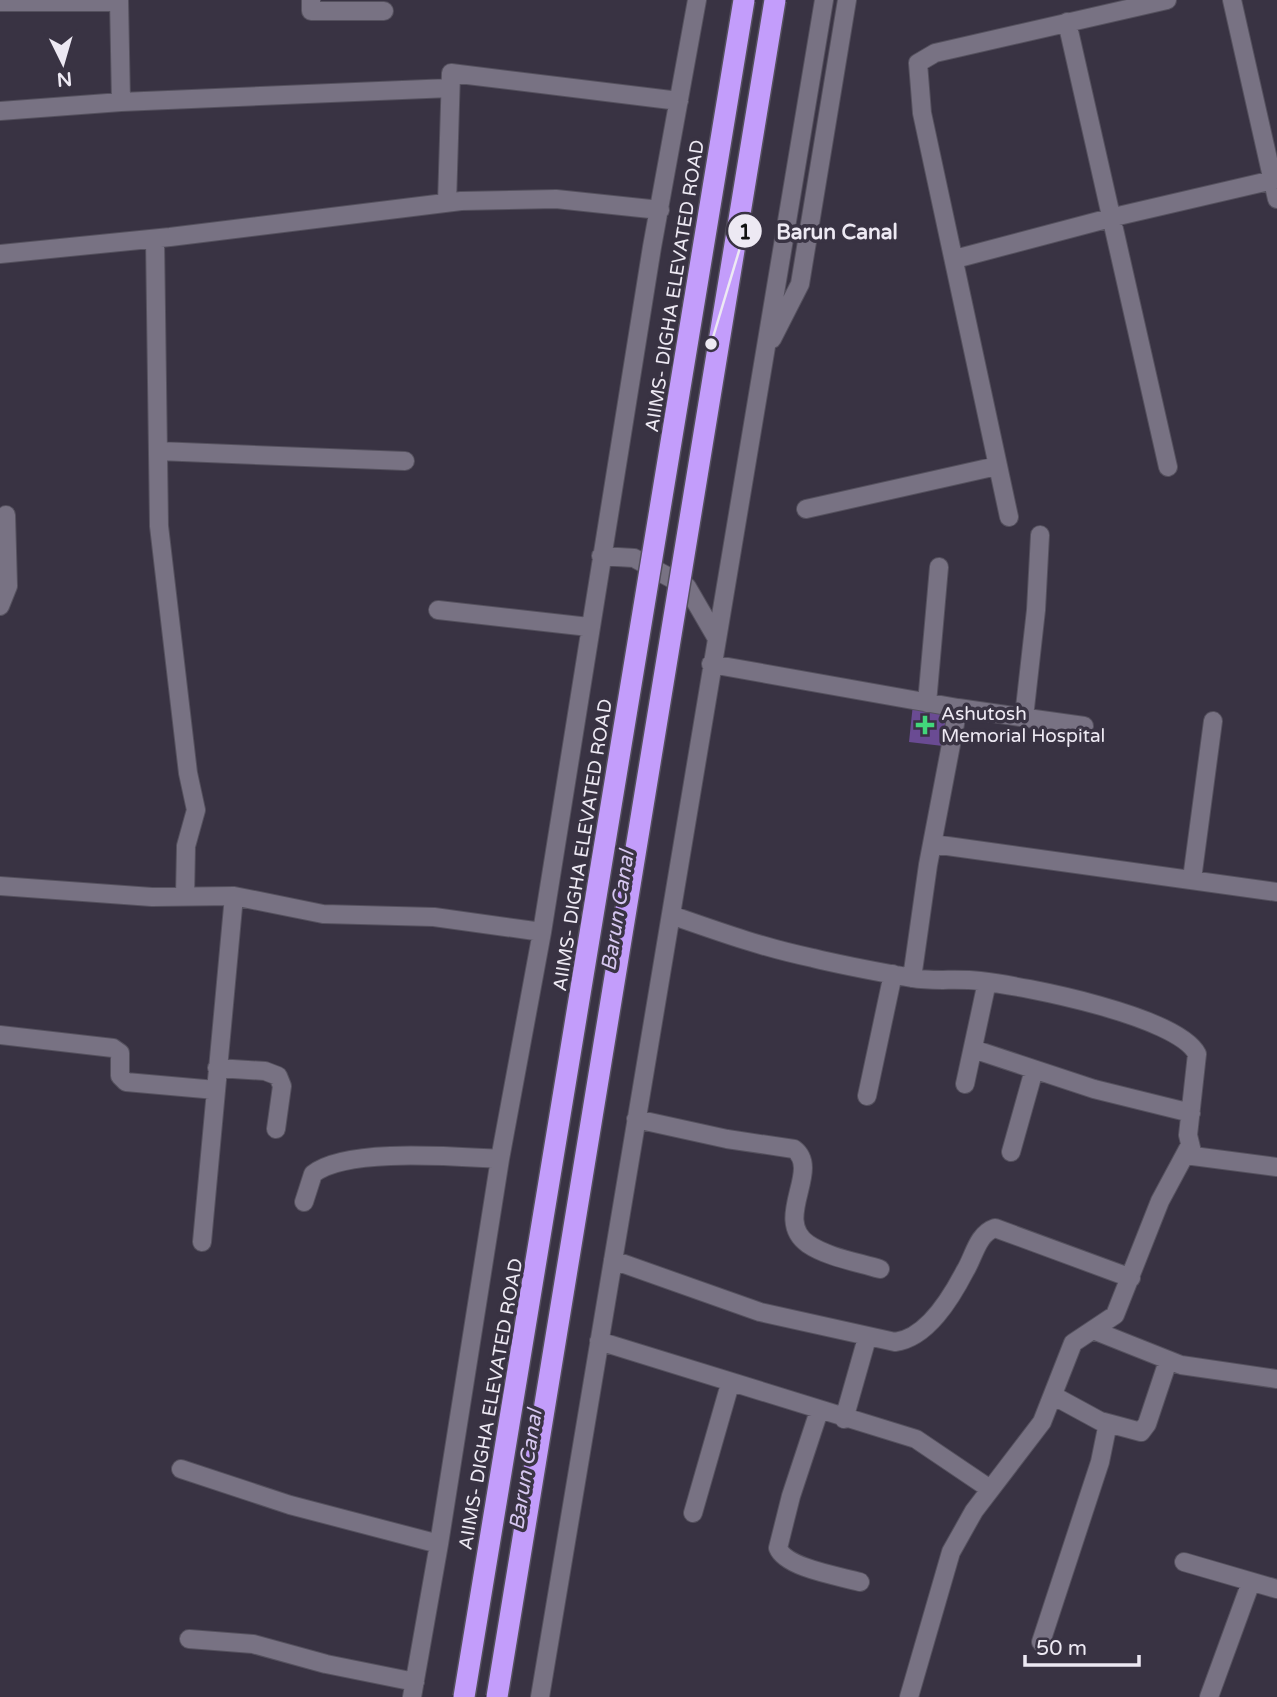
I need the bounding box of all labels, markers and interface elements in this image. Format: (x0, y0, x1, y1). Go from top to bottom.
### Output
north arrow (28, 28, 98, 98)
text: N (56, 67, 73, 91)
street label: AIIMS- DIGHA ELEVATED ROAD (641, 138, 709, 434)
callout: Barun Canal (727, 210, 912, 252)
text: 1 (738, 220, 752, 245)
text: Barun Canal (776, 220, 898, 245)
street label: AIIMS- DIGHA ELEVATED ROAD (549, 697, 617, 993)
place label: Ashutosh Memorial Hospital (941, 703, 1105, 747)
marker: Ashutosh Memorial Hospital (915, 715, 935, 735)
water label: Barun Canal (596, 846, 640, 973)
street label: AIIMS- DIGHA ELEVATED ROAD (454, 1256, 528, 1552)
water label: Barun Canal (504, 1405, 548, 1532)
scale bar (1025, 1624, 1139, 1668)
text: 50 m (1036, 1636, 1087, 1661)

